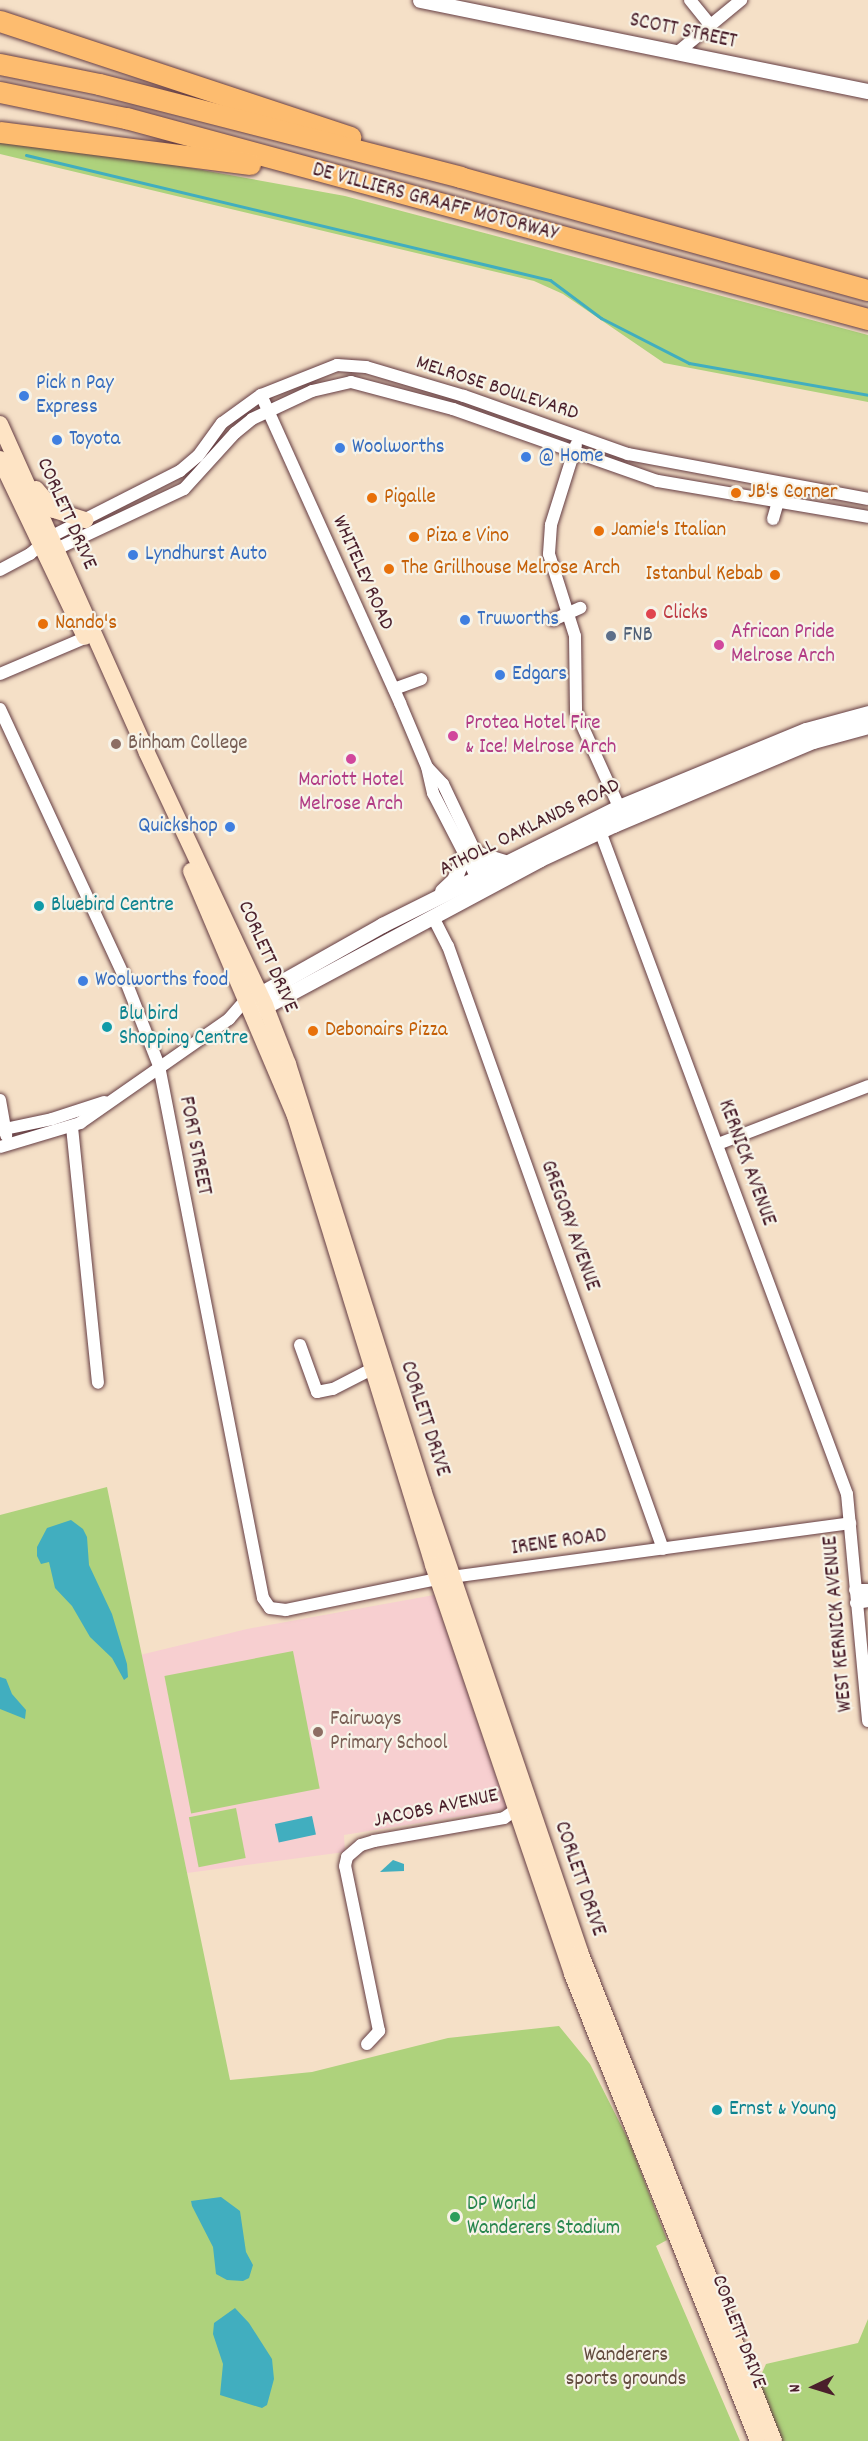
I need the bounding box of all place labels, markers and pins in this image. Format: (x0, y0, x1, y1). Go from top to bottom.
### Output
place label: Pick n Pay Express (36, 371, 114, 421)
marker: Pick n Pay Express (17, 389, 31, 403)
place label: Toyota (69, 427, 120, 453)
marker: Toyota (50, 433, 64, 447)
place label: Woolworths (352, 435, 445, 461)
marker: Woolworths (333, 441, 347, 455)
place label: @ Home (538, 444, 603, 470)
marker: @ Home (519, 450, 533, 464)
place label: JB's Corner (748, 480, 838, 506)
place label: Pigalle (384, 485, 436, 511)
marker: JB's Corner (729, 486, 743, 500)
marker: Pigalle (365, 491, 379, 505)
place label: Jamie's Italian (611, 518, 726, 544)
place label: Piza e Vino (426, 524, 509, 550)
marker: Jamie's Italian (592, 524, 606, 538)
marker: Piza e Vino (407, 530, 421, 544)
place label: Lyndhurst Auto (145, 542, 267, 568)
marker: Lyndhurst Auto (126, 548, 140, 562)
place label: The Grillhouse Melrose Arch (401, 556, 620, 582)
marker: The Grillhouse Melrose Arch (382, 562, 396, 576)
place label: Istanbul Kebab (645, 562, 763, 588)
marker: Istanbul Kebab (768, 568, 782, 582)
place label: Clicks (663, 601, 708, 627)
place label: Truworths (477, 607, 559, 633)
marker: Clicks (644, 607, 658, 621)
place label: Nando's (55, 611, 117, 637)
marker: Truworths (458, 613, 472, 627)
marker: Nando's (36, 617, 50, 631)
place label: African Pride Melrose Arch (731, 620, 835, 670)
place label: FNB (623, 623, 653, 649)
marker: FNB (604, 629, 618, 643)
marker: African Pride Melrose Arch (712, 638, 726, 652)
place label: Edgars (512, 662, 567, 688)
marker: Edgars (493, 668, 507, 682)
place label: Protea Hotel Fire & Ice! Melrose Arch (465, 711, 616, 761)
marker: Protea Hotel Fire & Ice! Melrose Arch (446, 729, 460, 743)
place label: Binham College (128, 731, 248, 757)
marker: Binham College (109, 737, 123, 751)
marker: Mariott Hotel Melrose Arch (344, 752, 358, 766)
place label: Mariott Hotel Melrose Arch (298, 768, 404, 818)
place label: Quickshop (138, 814, 218, 840)
marker: Quickshop (223, 820, 237, 834)
place label: Bluebird Centre (51, 893, 174, 919)
marker: Bluebird Centre (32, 899, 46, 913)
place label: Woolworths food (95, 968, 228, 994)
marker: Woolworths food (76, 974, 90, 988)
place label: Blu bird Shopping Centre (119, 1002, 248, 1052)
place label: Debonairs Pizza (325, 1018, 448, 1044)
marker: Blu bird Shopping Centre (100, 1020, 114, 1034)
marker: Debonairs Pizza (306, 1024, 320, 1038)
place label: Fairways Primary School (330, 1707, 448, 1757)
marker: Fairways Primary School (311, 1725, 325, 1739)
place label: Ernst & Young (729, 2097, 836, 2123)
marker: Ernst & Young (710, 2103, 724, 2117)
place label: DP World Wanderers Stadium (467, 2192, 620, 2242)
marker: DP World Wanderers Stadium (448, 2210, 462, 2224)

